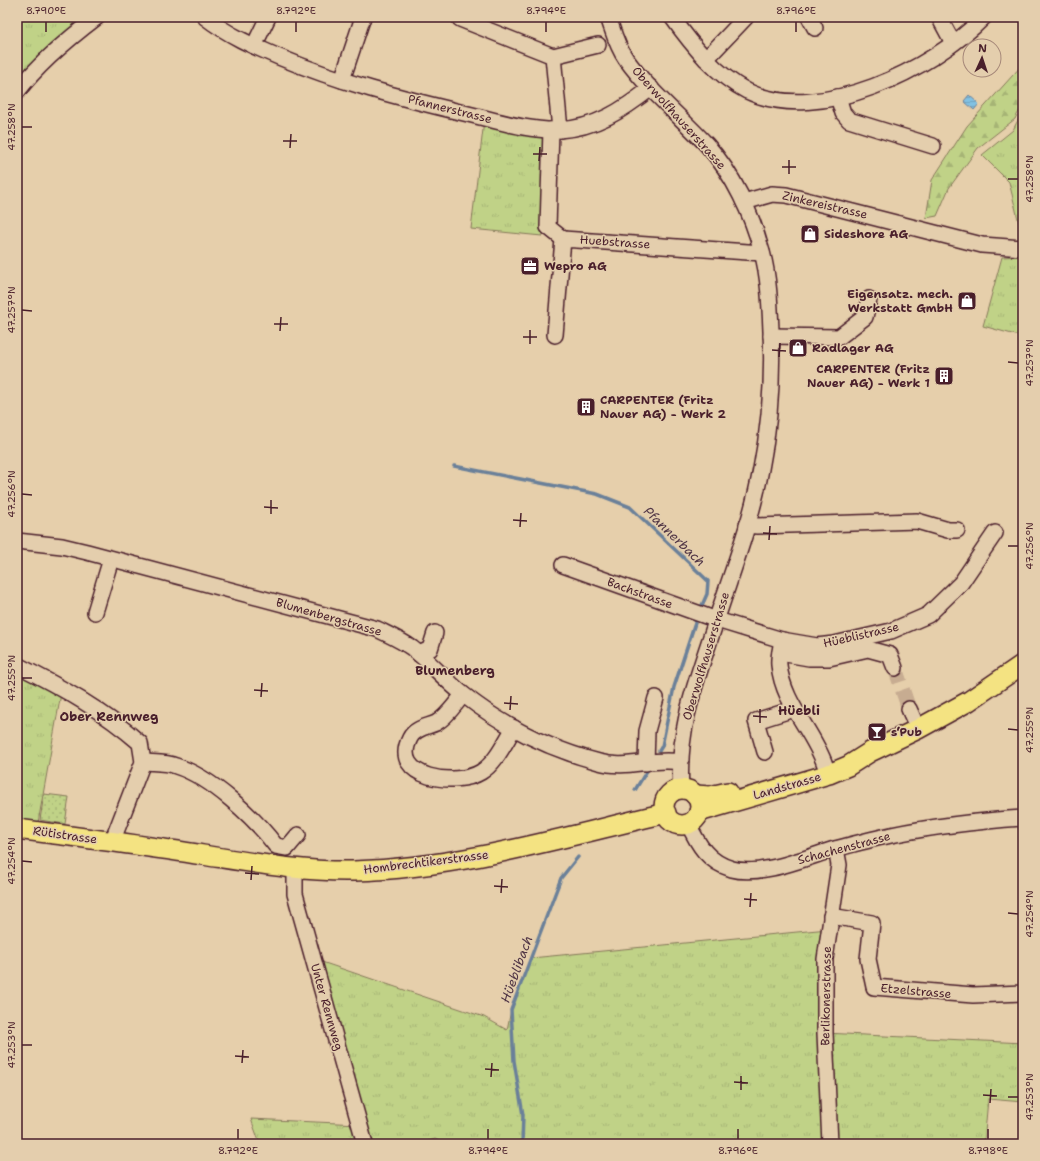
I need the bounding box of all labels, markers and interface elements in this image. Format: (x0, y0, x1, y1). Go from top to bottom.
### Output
text: 8.790°E (26, 4, 66, 17)
text: 8.792°E (276, 4, 316, 17)
text: 8.794°E (526, 4, 566, 17)
text: 8.796°E (776, 4, 816, 17)
north arrow (962, 38, 1002, 78)
text: N (978, 41, 988, 56)
street label: Oberwolfhauserstrasse (628, 63, 730, 173)
street label: Pfannerstrasse (406, 91, 494, 127)
text: 47.258°N (5, 103, 18, 151)
text: 47.258°N (1023, 155, 1036, 203)
street label: Zinkereistrasse (781, 187, 869, 223)
shop icon: Sideshore AG (799, 223, 821, 245)
place label: Sideshore AG (824, 226, 908, 242)
street label: Huebstrasse (579, 232, 651, 252)
office icon: Wepro AG (519, 255, 541, 277)
place label: Wepro AG (544, 258, 607, 274)
text: 47.257°N (5, 286, 18, 334)
place label: Eigensatz. mech. Werkstatt GmbH (847, 286, 953, 316)
shop icon: Eigensatz. mech. Werkstatt GmbH (956, 290, 978, 312)
shop icon: Radlager AG (787, 337, 809, 359)
text: 47.257°N (1023, 339, 1036, 387)
place label: Radlager AG (812, 340, 894, 356)
place label: CARPENTER (Fritz Nauer AG) - Werk 1 (807, 361, 930, 391)
building icon: CARPENTER (Fritz Nauer AG) - Werk 1 (933, 365, 955, 387)
place label: CARPENTER (Fritz Nauer AG) - Werk 2 (600, 392, 727, 422)
building icon: CARPENTER (Fritz Nauer AG) - Werk 2 (575, 396, 597, 418)
text: 47.256°N (5, 470, 18, 518)
water label: Pfannerbach (640, 503, 709, 570)
text: 47.256°N (1023, 522, 1036, 570)
street label: Bachstrasse (605, 574, 675, 612)
street label: Oberwolfhauserstrasse (679, 590, 733, 722)
street label: Blumenbergstrasse (274, 594, 384, 640)
street label: Hüeblistrasse (821, 618, 901, 652)
text: 47.255°N (5, 655, 18, 701)
district label: Blumenberg (415, 662, 495, 679)
district label: Hüebli (778, 702, 820, 719)
text: 47.255°N (1023, 707, 1036, 753)
district label: Ober Rennweg (59, 708, 159, 725)
bar icon: s‘Pub (866, 721, 888, 743)
place label: s‘Pub (891, 724, 922, 740)
street label: Landstrasse (751, 769, 823, 803)
street label: Rütistrasse (32, 823, 98, 847)
street label: Schachenstrasse (796, 828, 892, 868)
text: 47.254°N (5, 837, 18, 885)
street label: Hombrechtikerstrasse (363, 846, 490, 878)
text: 47.254°N (1023, 890, 1036, 938)
water label: Hüeblibach (496, 933, 536, 1005)
street label: Berlikonerstrasse (817, 946, 835, 1046)
street label: Unter Rennweg (307, 962, 347, 1052)
street label: Etzelstrasse (880, 980, 952, 1002)
text: 47.253°N (5, 1021, 18, 1069)
text: 47.253°N (1023, 1073, 1036, 1121)
text: 8.792°E (218, 1144, 258, 1157)
text: 8.794°E (468, 1144, 508, 1157)
text: 8.796°E (718, 1144, 758, 1157)
text: 8.798°E (968, 1144, 1008, 1157)

